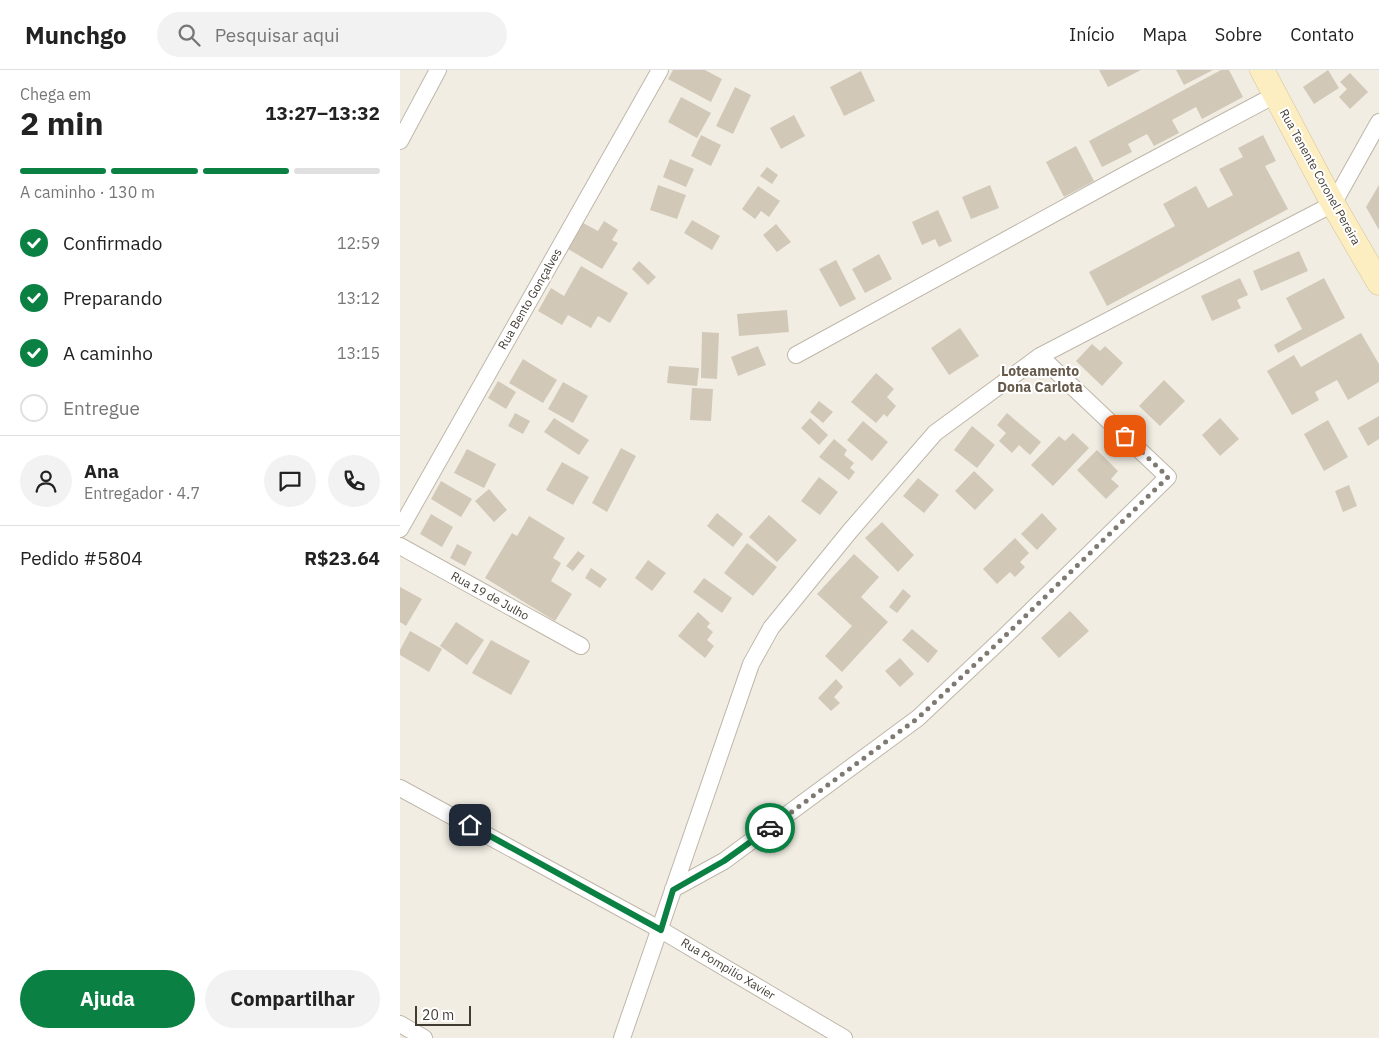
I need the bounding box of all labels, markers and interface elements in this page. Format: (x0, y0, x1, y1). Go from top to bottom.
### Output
search box (157, 12, 507, 57)
text: Munchgo (25, 19, 127, 51)
icon: search (175, 21, 203, 49)
text: Pesquisar aqui (215, 23, 340, 47)
text: Início (1069, 23, 1115, 46)
text: Mapa (1143, 23, 1187, 46)
text: Sobre (1215, 23, 1262, 46)
text: Contato (1290, 23, 1354, 46)
text: Chega em (20, 84, 91, 104)
text: 13:27–13:32 (265, 101, 380, 125)
text: 2 min (20, 102, 104, 144)
street label: Rua Tenente Coronel Pereira (1277, 106, 1364, 248)
text: A caminho · 130 m (20, 182, 155, 202)
icon: check (20, 229, 48, 257)
text: Confirmado (63, 231, 162, 255)
text: 12:59 (337, 233, 380, 253)
street label: Rua Bento Gonçalves (494, 245, 565, 352)
icon: check (20, 284, 48, 312)
text: Preparando (63, 286, 162, 310)
text: 13:12 (337, 288, 380, 308)
icon: check (20, 339, 48, 367)
text: A caminho (63, 341, 153, 365)
text: 13:15 (337, 343, 380, 363)
district label: Loteamento Dona Carlota (997, 362, 1083, 396)
text: Entregue (63, 396, 140, 420)
pin (1104, 415, 1146, 457)
icon: bag (1111, 422, 1139, 450)
button: person (20, 455, 72, 507)
button: chat (264, 455, 316, 507)
button: phone (328, 455, 380, 507)
text: Ana (84, 459, 119, 483)
text: Entregador · 4.7 (84, 483, 200, 503)
text: Pedido #5804 (20, 546, 143, 570)
text: R$23.64 (304, 546, 380, 570)
street label: Rua 19 de Julho (449, 568, 532, 623)
courier (745, 803, 795, 853)
pin (449, 804, 491, 846)
icon: home (456, 811, 484, 839)
icon: car (756, 814, 784, 842)
street label: Rua Pompilio Xavier (678, 935, 779, 1003)
button: Ajuda (20, 970, 195, 1028)
button: Compartilhar (205, 970, 380, 1028)
scale bar (415, 1003, 471, 1026)
text: 20 m (422, 1006, 454, 1024)

